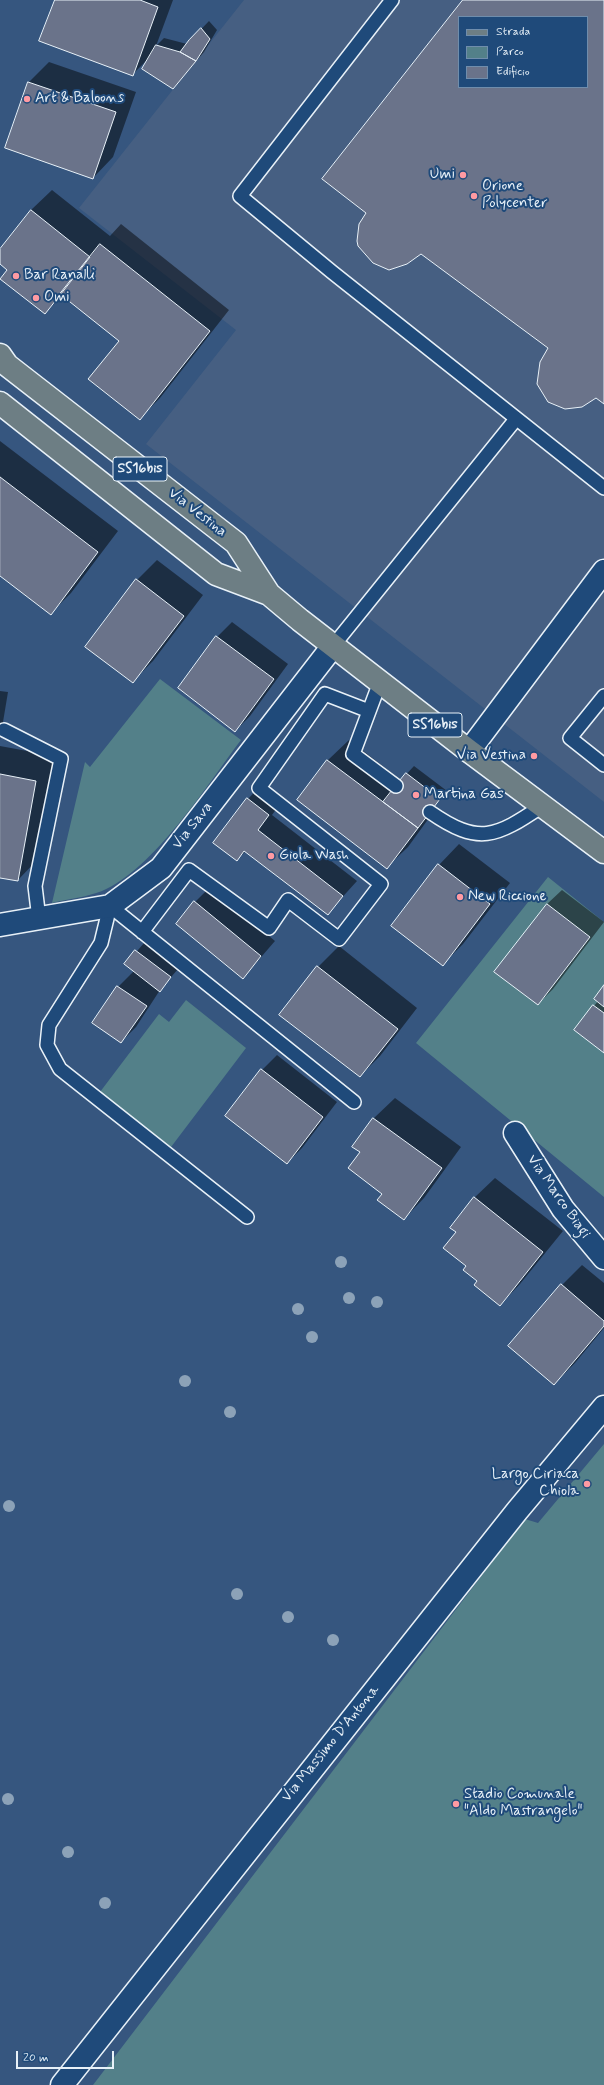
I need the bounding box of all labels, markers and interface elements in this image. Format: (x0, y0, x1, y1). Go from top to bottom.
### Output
legend (458, 16, 588, 88)
text: Strada (496, 24, 530, 40)
text: Parco (496, 44, 524, 60)
text: Edificio (496, 64, 530, 80)
place label: Art & Baloons (35, 90, 124, 108)
marker: Art & Baloons (22, 94, 32, 104)
place label: Umi (430, 166, 455, 184)
marker: Umi (458, 170, 468, 180)
place label: Orione Polycenter (482, 178, 547, 213)
marker: Orione Polycenter (469, 191, 479, 201)
place label: Bar Ranalli (24, 267, 95, 285)
marker: Bar Ranalli (11, 271, 21, 281)
place label: Omi (44, 289, 70, 307)
marker: Omi (31, 293, 41, 303)
road number: SS16bis (113, 457, 167, 481)
street label: Via Vestina (164, 485, 230, 541)
road number: SS16bis (408, 713, 462, 737)
place label: Via Vestina (457, 747, 526, 765)
marker: Via Vestina (529, 751, 539, 761)
place label: Martina Gas (424, 786, 504, 804)
marker: Martina Gas (411, 790, 421, 800)
street label: Via Sava (169, 799, 217, 853)
place label: Giola Wash (279, 847, 349, 865)
marker: Giola Wash (266, 851, 276, 861)
place label: New Riccione (468, 888, 547, 906)
marker: New Riccione (455, 892, 465, 902)
street label: Via Marco Biagi (522, 1152, 594, 1242)
place label: Largo Ciriaca Chiola (492, 1466, 579, 1501)
marker: Largo Ciriaca Chiola (582, 1479, 592, 1489)
street label: Via Massimo D'Antona (278, 1682, 384, 1806)
place label: Stadio Comunale "Aldo Mastrangelo" (464, 1786, 582, 1821)
marker: Stadio Comunale "Aldo Mastrangelo" (451, 1799, 461, 1809)
scale bar (18, 2043, 116, 2069)
text: 20 m (23, 2050, 49, 2066)

